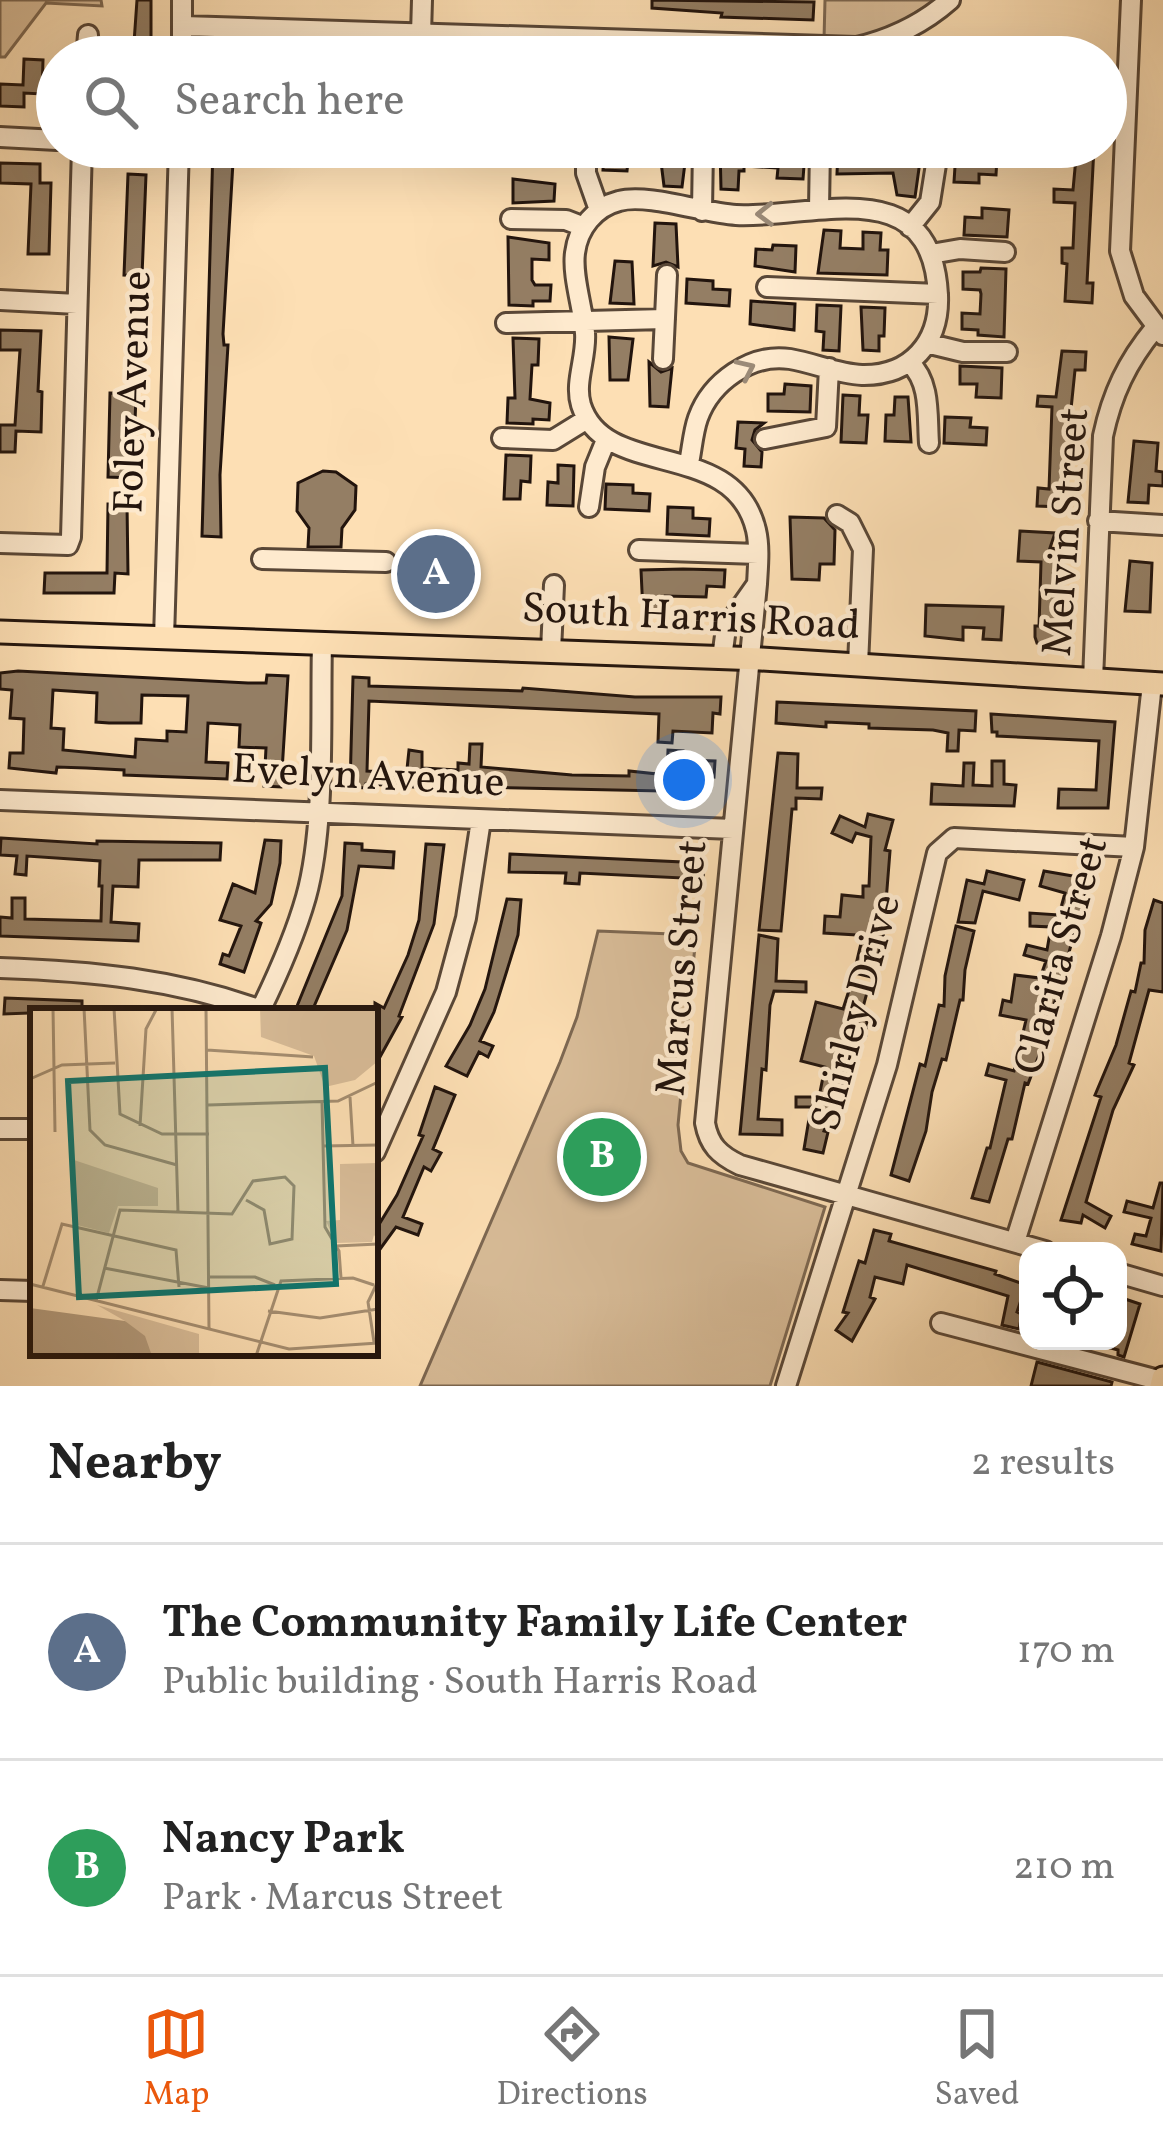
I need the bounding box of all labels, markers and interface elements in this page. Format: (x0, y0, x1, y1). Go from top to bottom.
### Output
search box (36, 36, 1127, 168)
icon: search (78, 69, 144, 135)
text: Search here (174, 71, 405, 134)
one-way arrow (755, 200, 774, 226)
street label: Foley Avenue (101, 270, 169, 514)
one-way arrow (734, 360, 755, 383)
street label: Melvin Street (1030, 406, 1106, 658)
pin: A (397, 529, 475, 619)
street label: South Harris Road (520, 581, 862, 657)
street label: Evelyn Avenue (230, 741, 506, 815)
your location (654, 750, 714, 810)
street label: Clarita Street (1001, 830, 1125, 1082)
street label: Marcus Street (643, 838, 725, 1098)
street label: Shirley Drive (798, 888, 918, 1138)
inset map (30, 1008, 378, 1356)
pin: B (563, 1112, 641, 1202)
map controls (1019, 1242, 1127, 1350)
button: locate (1019, 1242, 1127, 1350)
text: Nearby (48, 1429, 222, 1500)
text: 2 results (971, 1437, 1115, 1491)
text: The Community Family Life Center (162, 1593, 907, 1656)
text: A (73, 1625, 101, 1679)
text: 170 m (1017, 1625, 1115, 1679)
text: Public building · South Harris Road (162, 1656, 758, 1710)
text: Nancy Park (162, 1809, 405, 1872)
text: B (74, 1841, 100, 1895)
text: 210 m (1013, 1841, 1115, 1895)
text: Park · Marcus Street (162, 1872, 503, 1926)
tab: Map (143, 2001, 210, 2119)
tab: Directions (496, 2001, 648, 2119)
tab: Saved (935, 2001, 1020, 2119)

